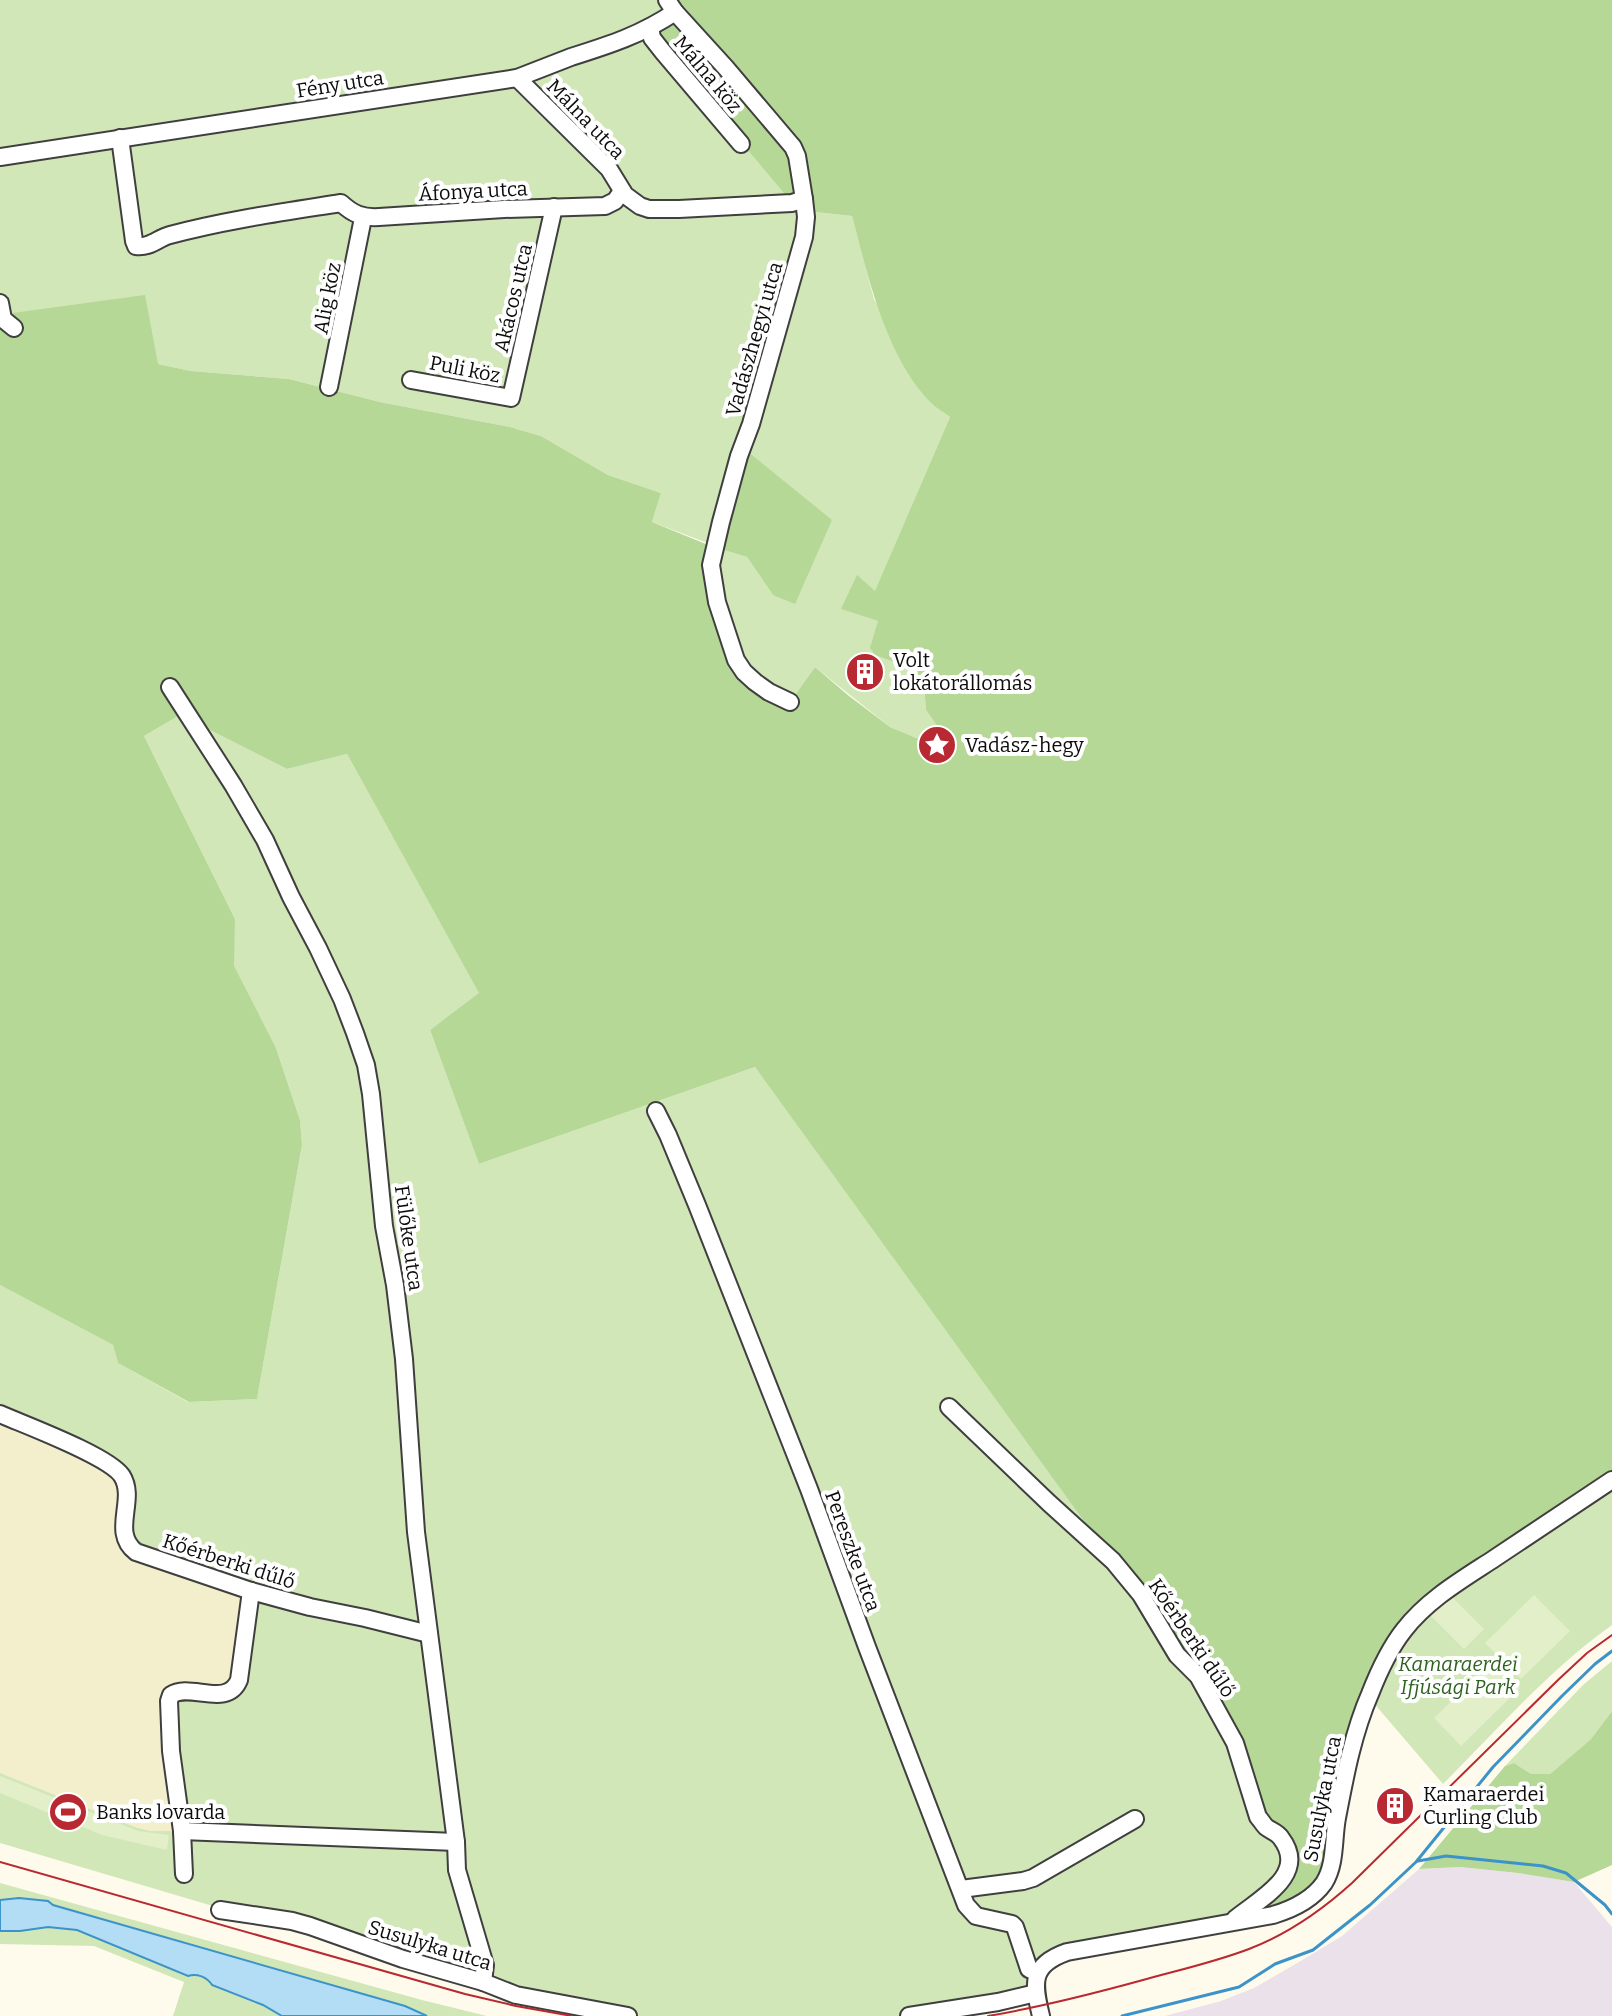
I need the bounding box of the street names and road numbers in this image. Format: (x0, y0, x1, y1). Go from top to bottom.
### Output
street label: Málna köz (669, 30, 747, 118)
street label: Fény utca (295, 65, 385, 103)
street label: Málna utca (542, 74, 630, 164)
street label: Áfonya utca (418, 176, 528, 206)
street label: Akácos utca (489, 241, 537, 355)
street label: Vadászhegyi utca (720, 259, 788, 419)
street label: Alig köz (308, 260, 346, 336)
street label: Puli köz (428, 350, 502, 388)
street label: Fülőke utca (390, 1184, 428, 1292)
street label: Pereszke utca (820, 1487, 886, 1615)
street label: Kőérberki dűlő (160, 1528, 298, 1594)
street label: Kőérberki dűlő (1144, 1574, 1240, 1702)
street label: Susulyka utca (1298, 1734, 1346, 1864)
street label: Susulyka utca (365, 1915, 495, 1975)

